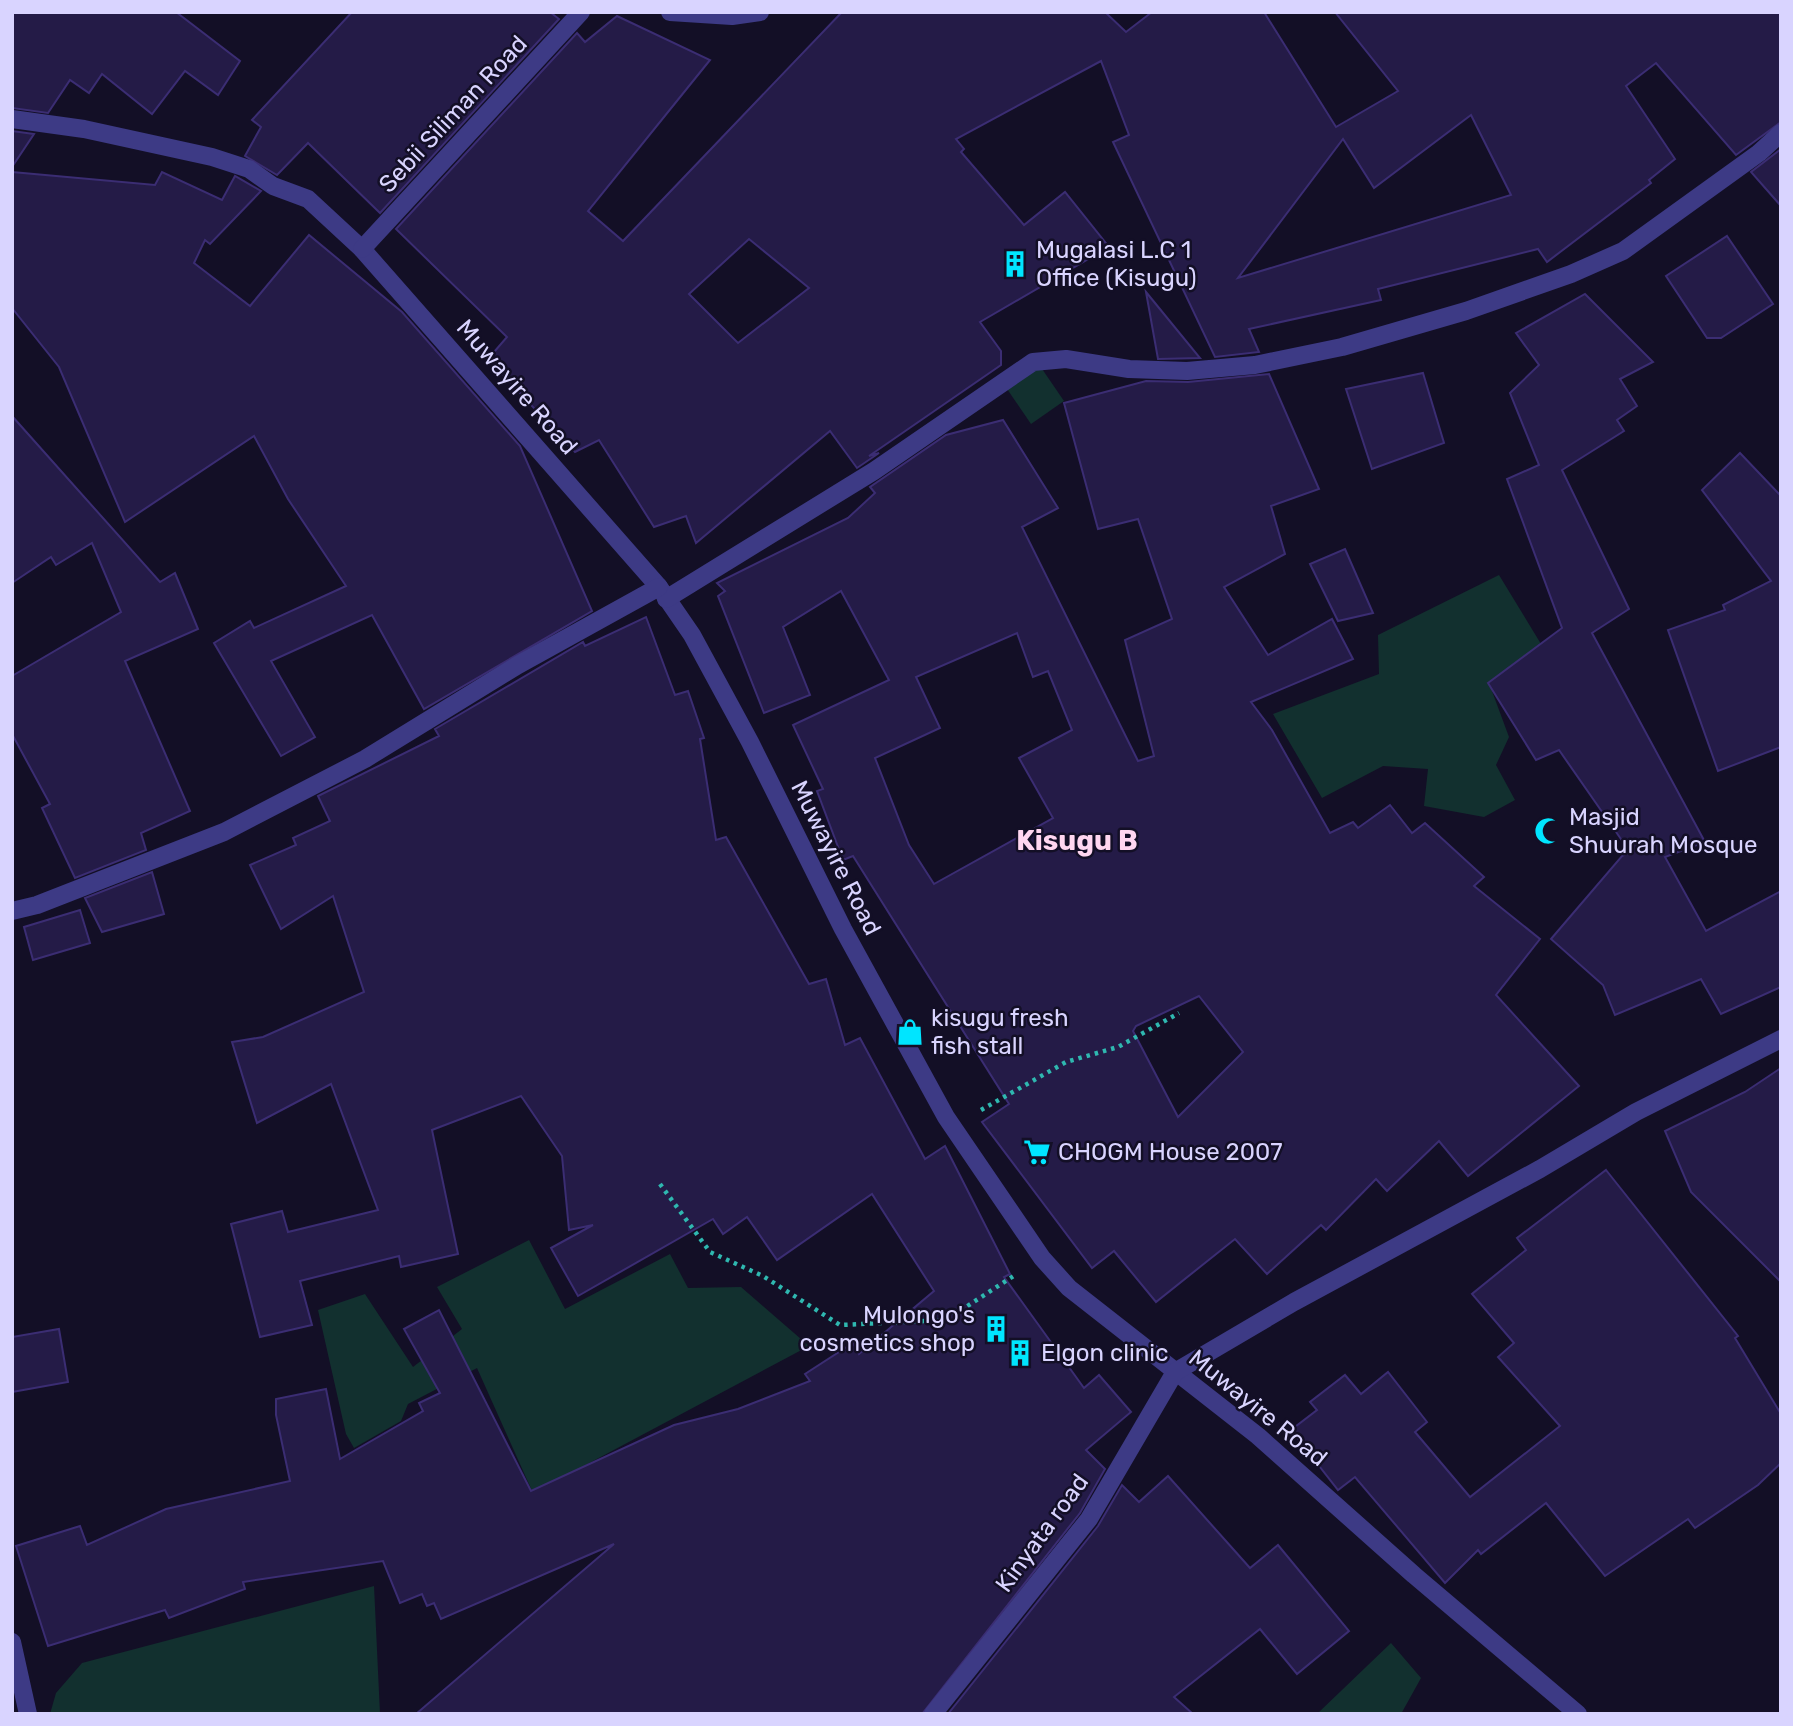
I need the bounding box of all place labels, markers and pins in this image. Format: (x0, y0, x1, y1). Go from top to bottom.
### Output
place label: Mugalasi L.C 1 Office (Kisugu) (1036, 236, 1197, 292)
building icon: Mugalasi L.C 1 Office (Kisugu) (1000, 249, 1030, 279)
place label: Masjid Shuurah Mosque (1569, 803, 1757, 859)
mosque icon: Masjid Shuurah Mosque (1533, 816, 1563, 846)
place label: kisugu fresh fish stall (931, 1004, 1069, 1060)
shop icon: kisugu fresh fish stall (895, 1017, 925, 1047)
supermarket icon: CHOGM House 2007 (1022, 1137, 1052, 1167)
place label: CHOGM House 2007 (1058, 1138, 1282, 1166)
place label: Mulongo's cosmetics shop (800, 1301, 975, 1357)
building icon: Mulongo's cosmetics shop (981, 1314, 1011, 1344)
building icon: Elgon clinic (1005, 1338, 1035, 1368)
place label: Elgon clinic (1041, 1339, 1168, 1367)

